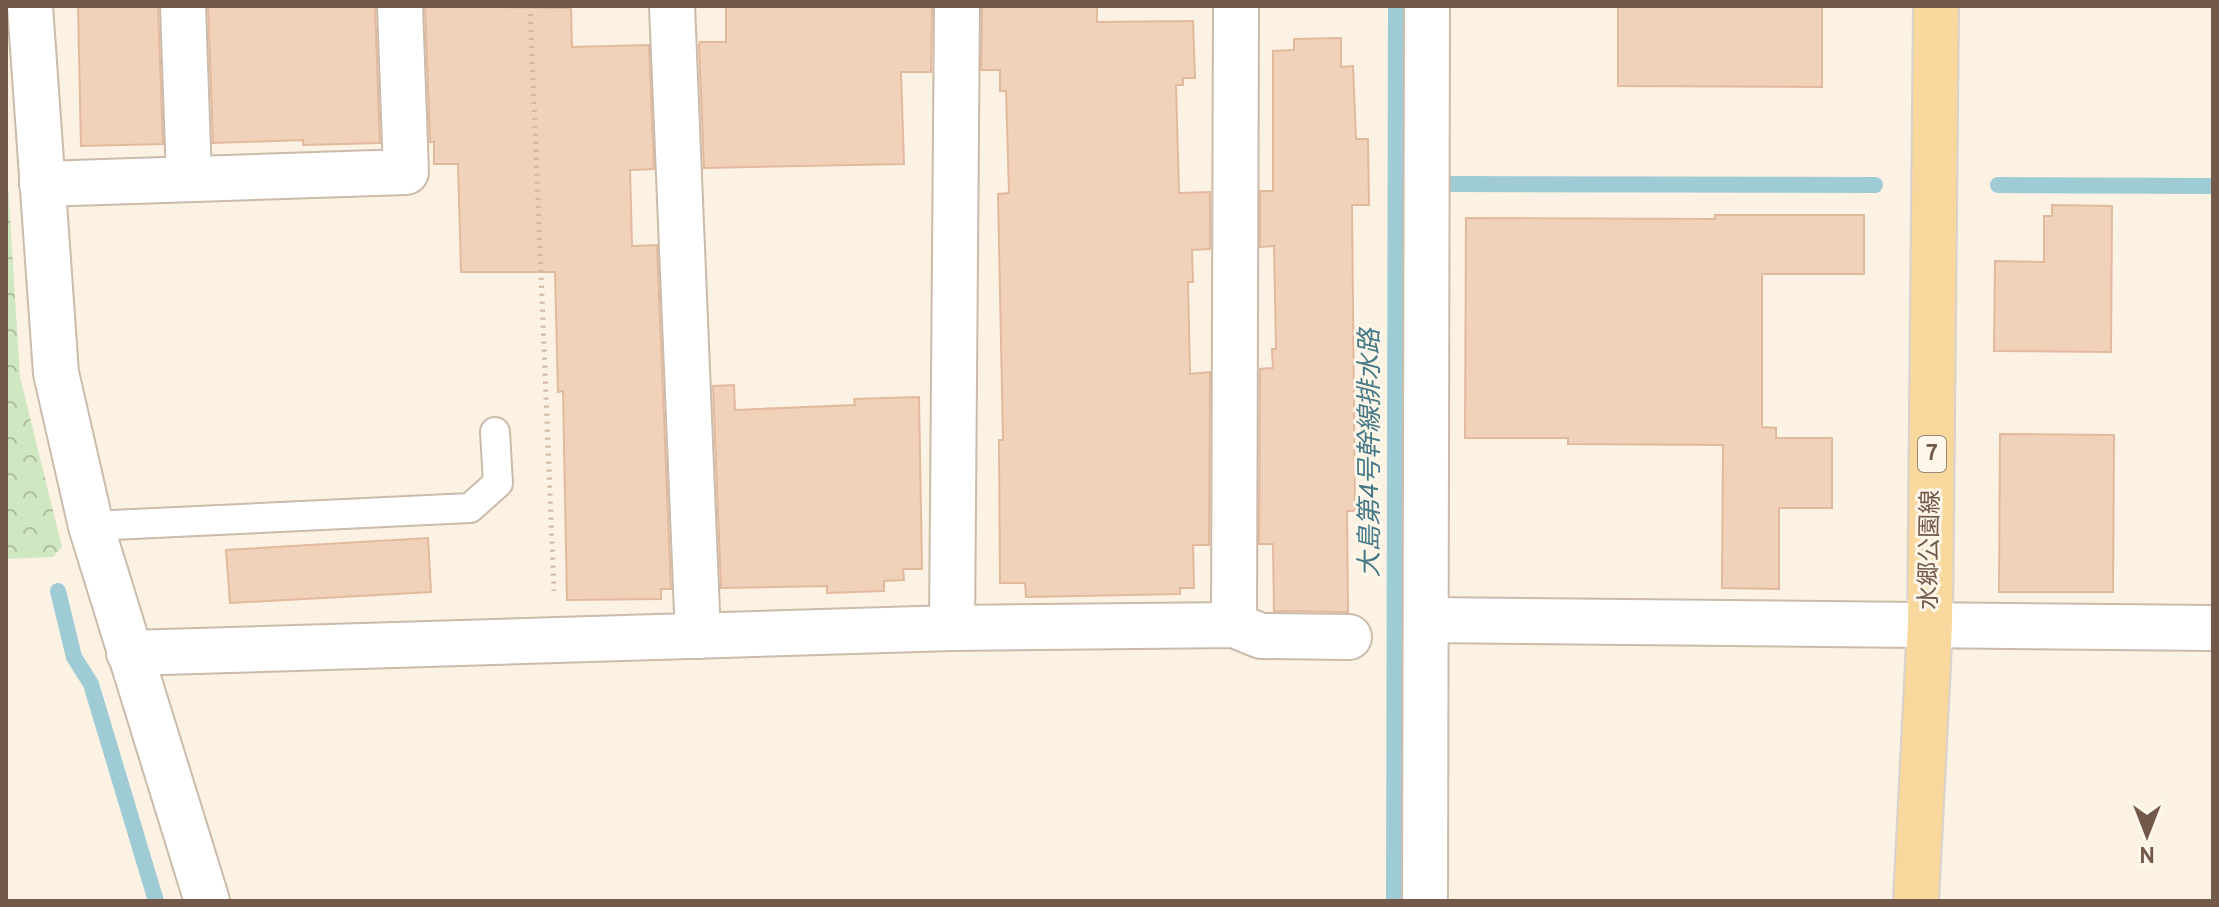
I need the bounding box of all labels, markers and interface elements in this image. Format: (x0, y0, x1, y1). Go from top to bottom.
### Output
water label: 大島第4号幹線排水路 (1355, 327, 1388, 577)
road number: 7 (1918, 436, 1946, 472)
street label: 水郷公園線 (1915, 490, 1947, 610)
north arrow (2107, 795, 2187, 875)
text: N (2139, 839, 2155, 866)

